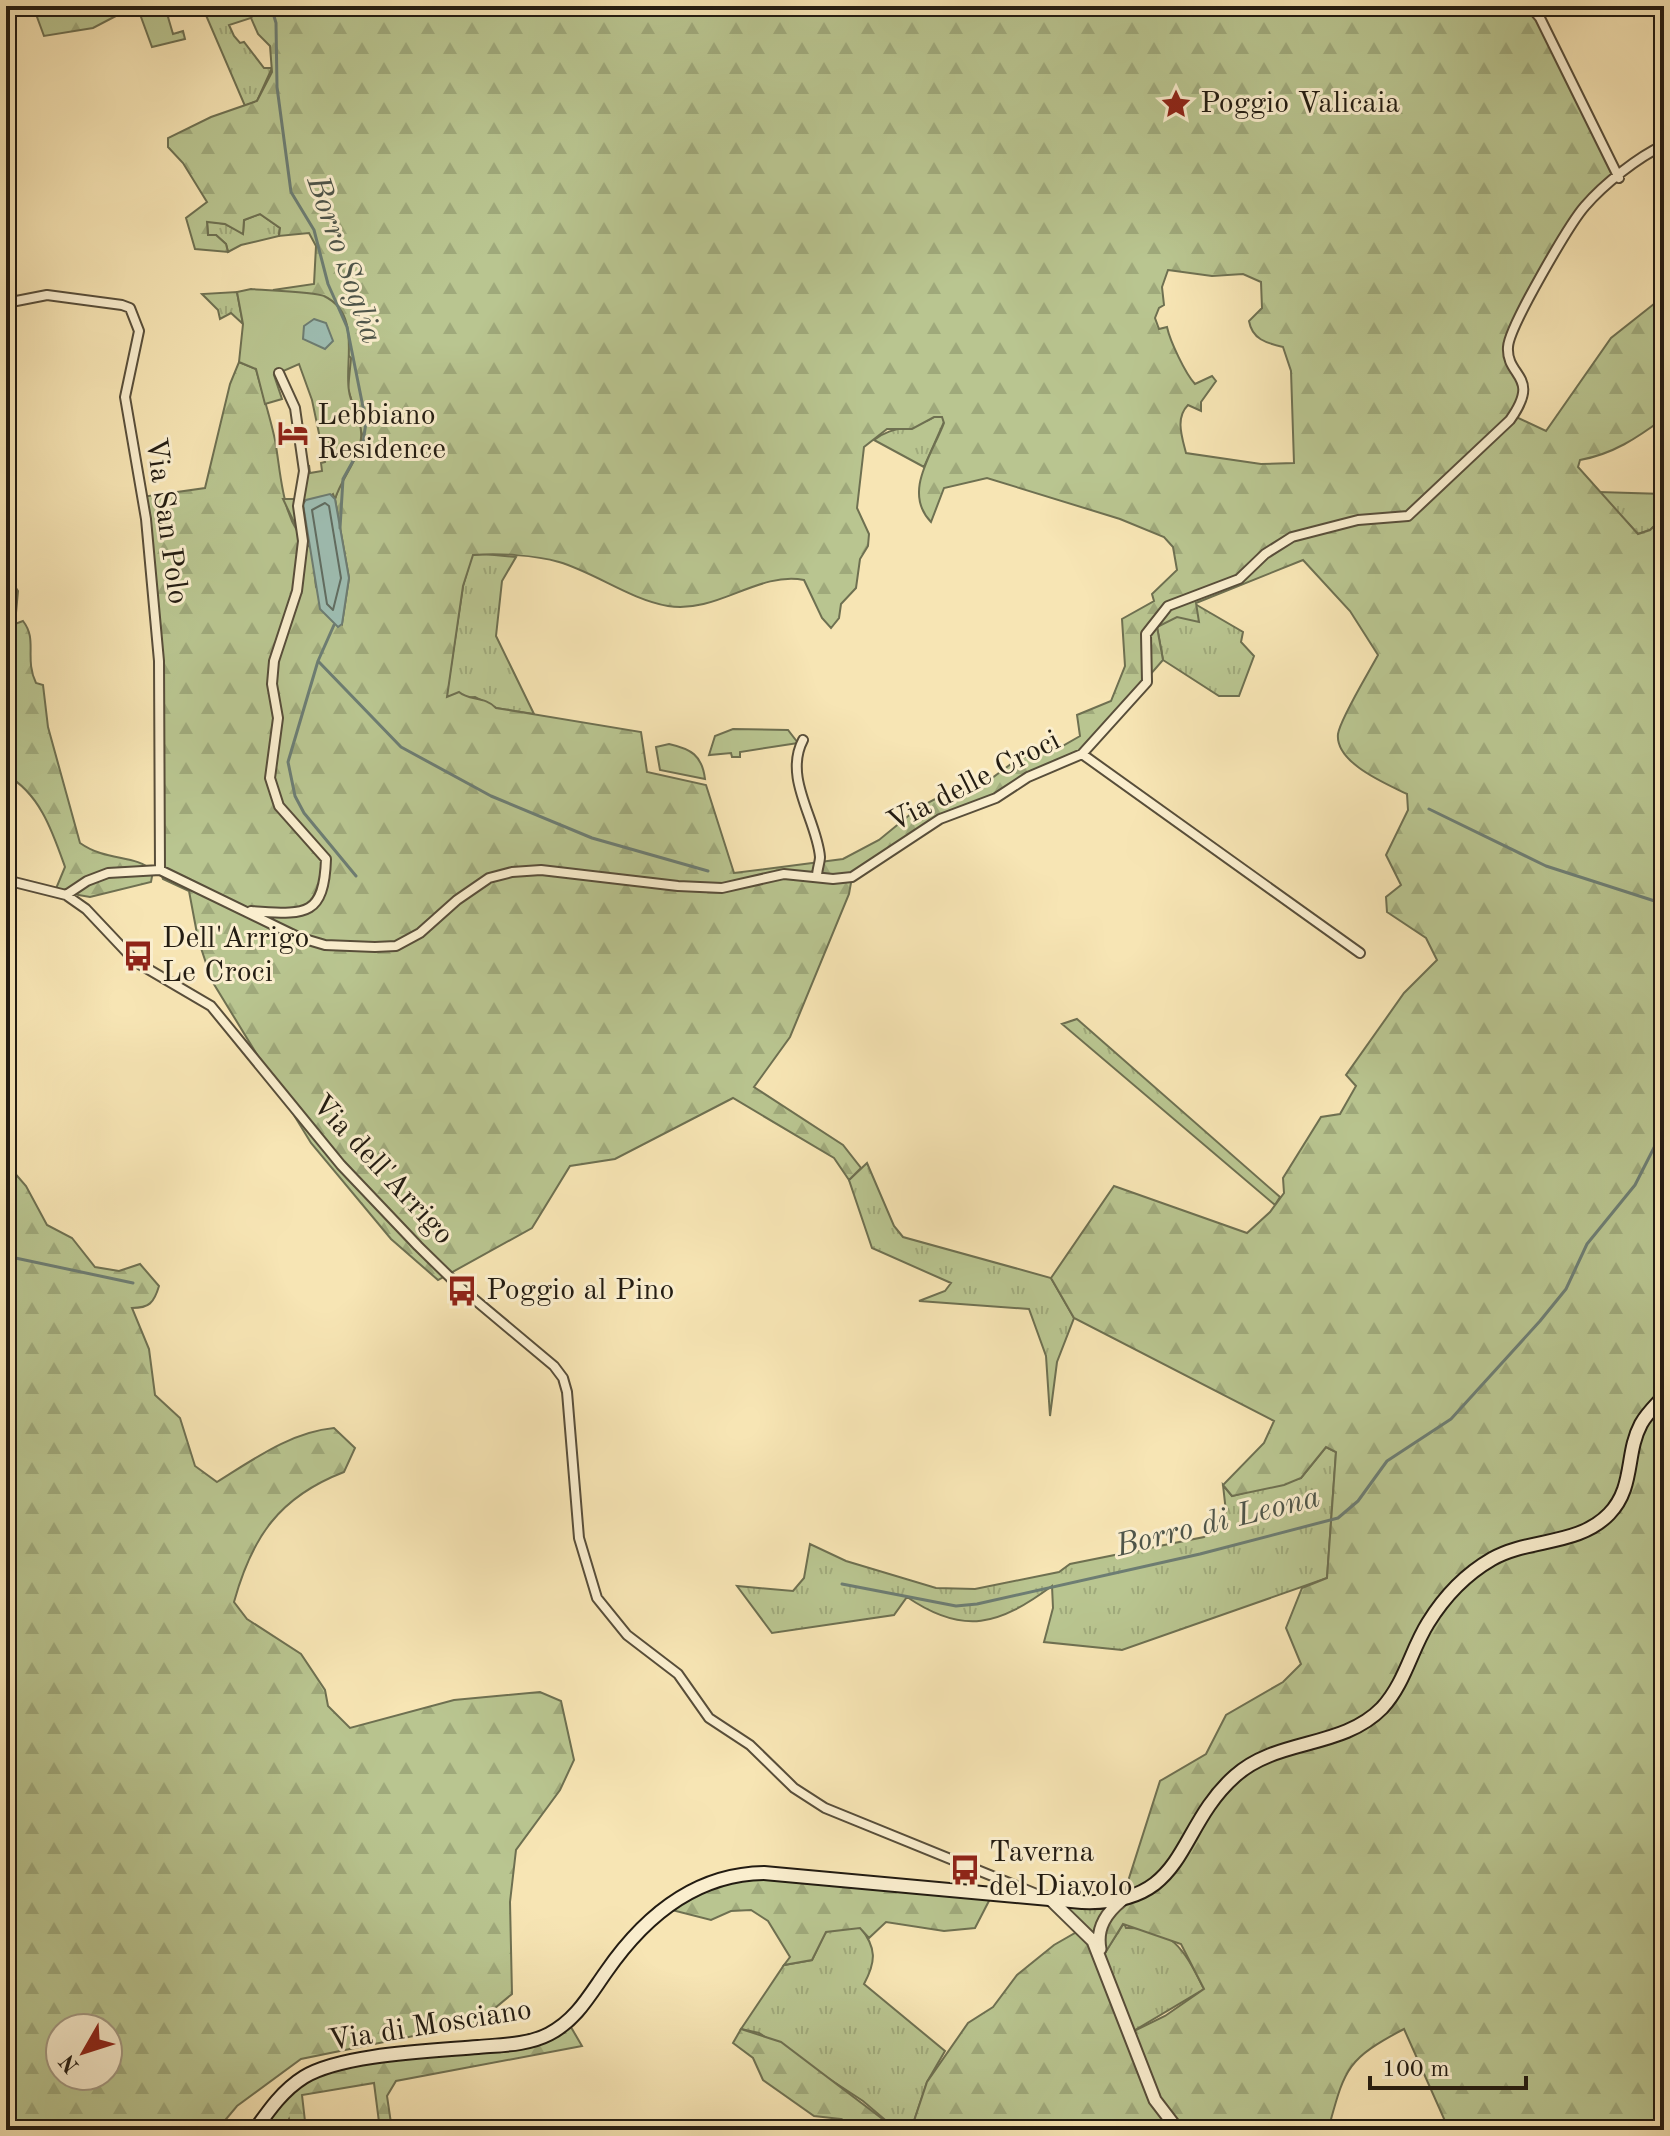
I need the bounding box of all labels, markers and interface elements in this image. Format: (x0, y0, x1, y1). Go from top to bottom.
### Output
place icon: Poggio Valicaia (1159, 87, 1193, 121)
place label: Poggio Valicaia (1200, 89, 1400, 119)
water label: Borro Soglia (299, 171, 387, 348)
place label: Lebbiano Residence (317, 401, 446, 465)
hotel icon: Lebbiano Residence (276, 416, 310, 450)
street label: Via San Polo (139, 436, 193, 606)
street label: Via delle Croci (883, 726, 1065, 838)
place label: Dell'Arrigo Le Croci (162, 924, 309, 988)
bus stop icon: Dell'Arrigo Le Croci (121, 939, 155, 973)
street label: Via dell'Arrigo (305, 1089, 459, 1251)
bus stop icon: Poggio al Pino (445, 1274, 479, 1308)
place label: Poggio al Pino (486, 1276, 674, 1306)
water label: Borro di Leona (1111, 1482, 1324, 1564)
place label: Taverna del Diavolo (989, 1838, 1133, 1902)
bus stop icon: Taverna del Diavolo (948, 1853, 982, 1887)
street label: Via di Mosciano (326, 1995, 534, 2057)
north arrow (44, 2012, 124, 2092)
scale bar (1370, 2040, 1526, 2090)
text: N (56, 2050, 84, 2077)
text: 100 m (1382, 2058, 1450, 2082)

